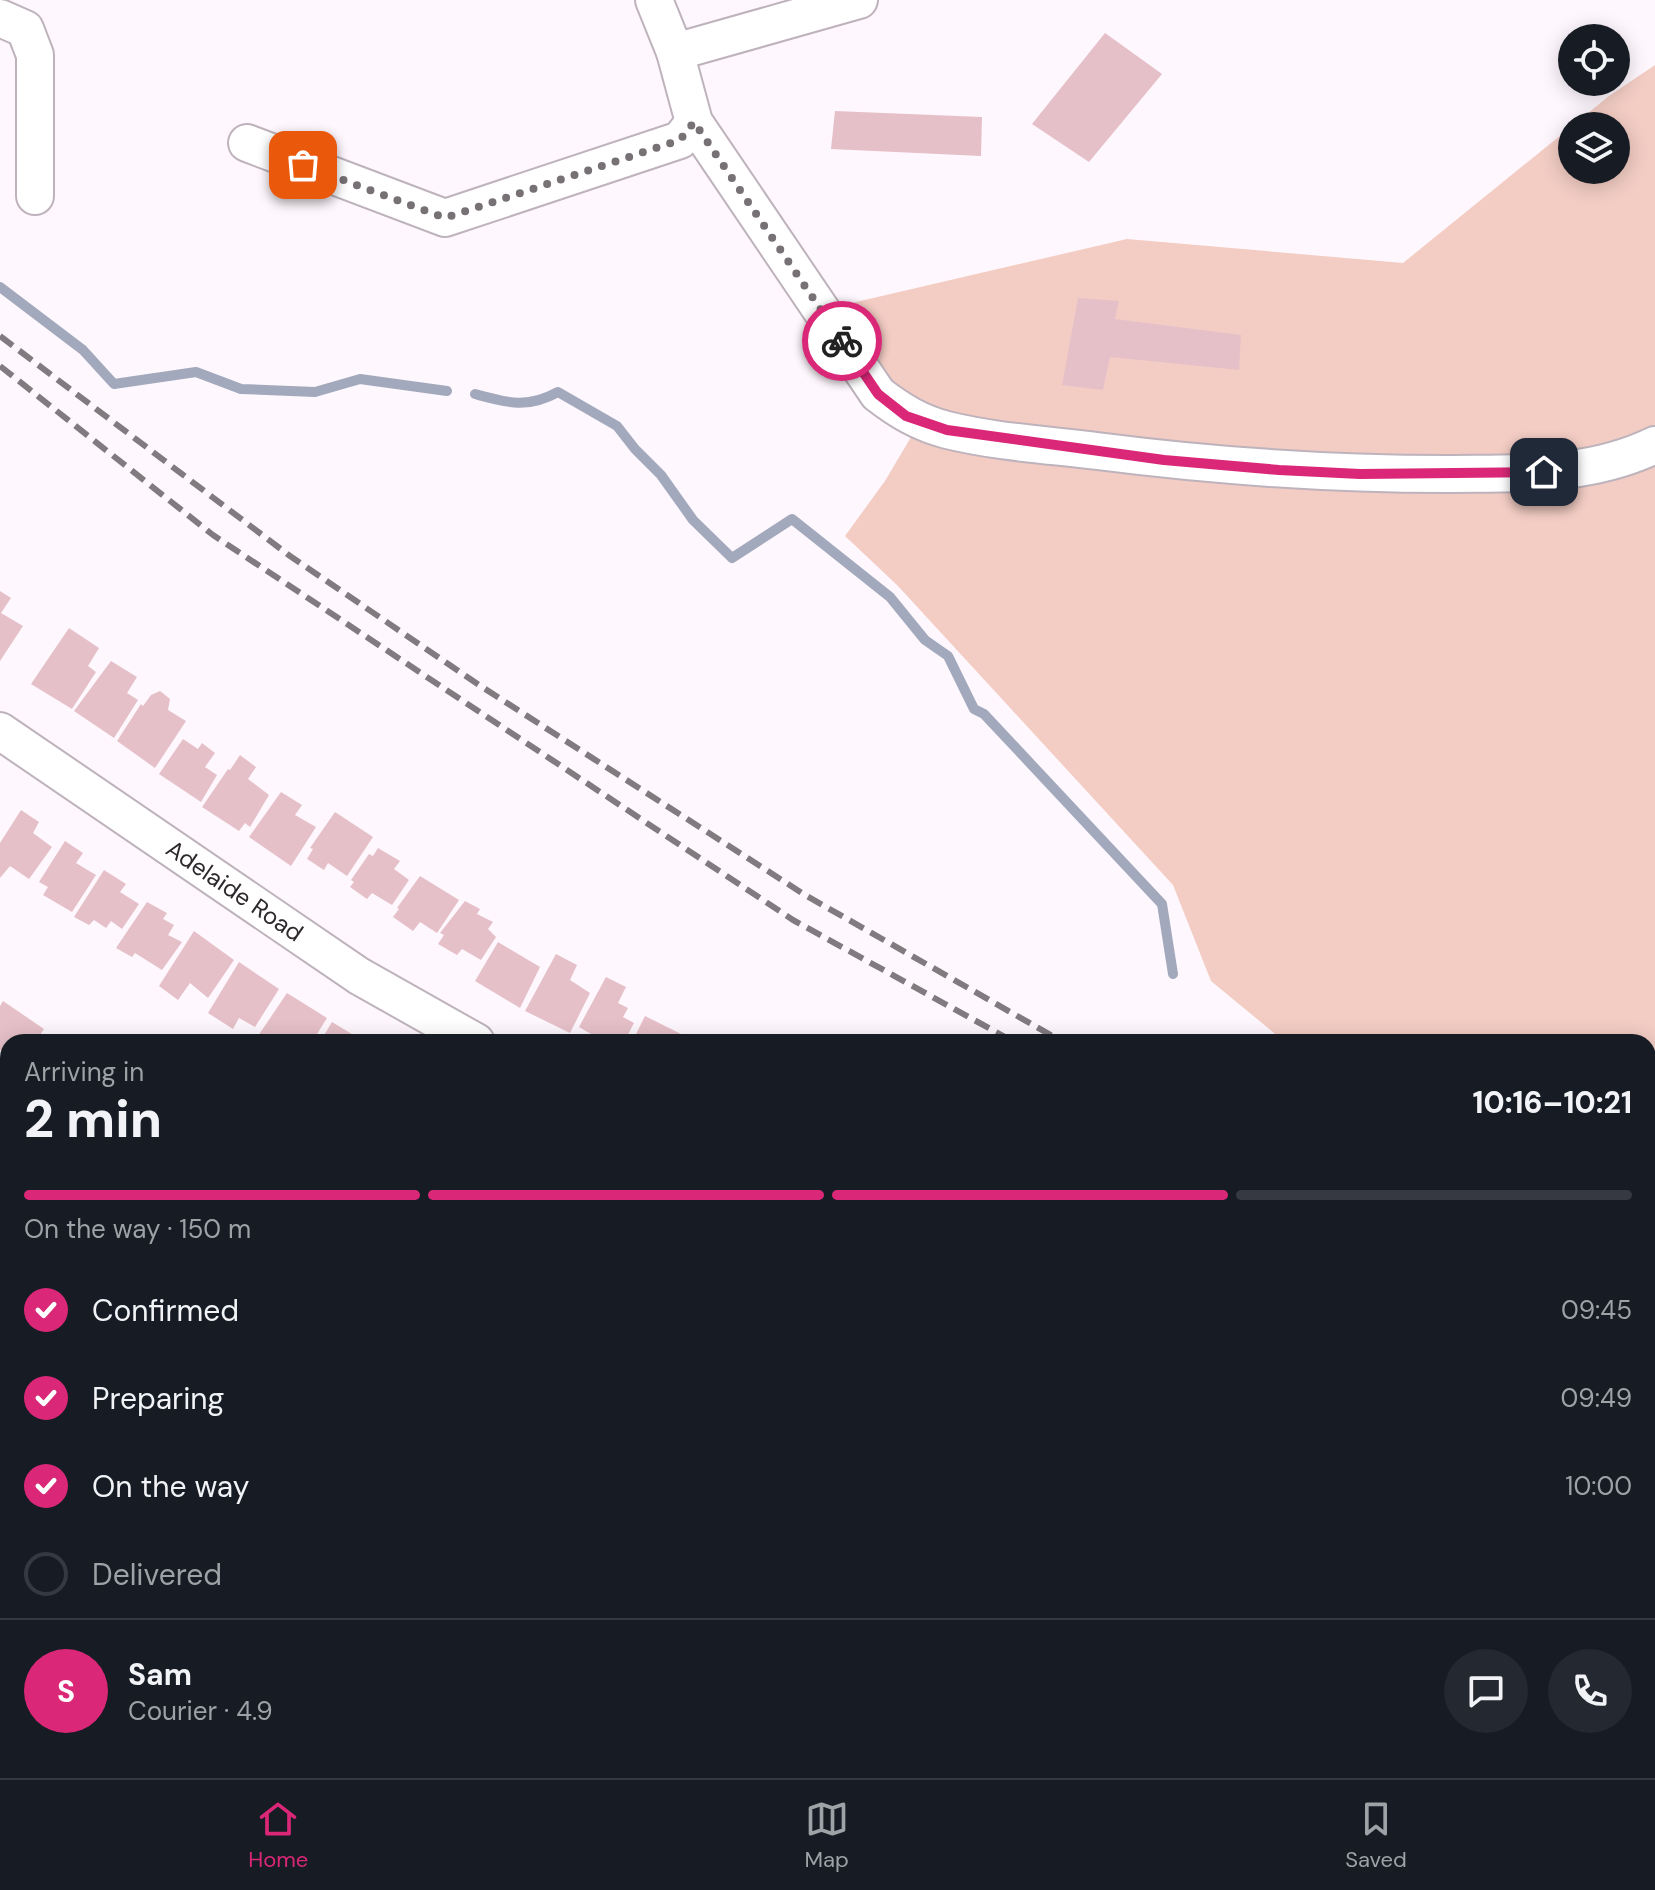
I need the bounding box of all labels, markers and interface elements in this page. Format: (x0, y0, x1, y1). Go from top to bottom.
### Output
map controls (1558, 24, 1630, 184)
button: locate (1558, 24, 1630, 96)
button: layers (1558, 112, 1630, 184)
pin (269, 131, 337, 199)
icon: bag (281, 143, 325, 187)
courier (802, 301, 882, 381)
icon: bike (820, 319, 864, 363)
pin (1510, 438, 1578, 506)
icon: home (1522, 450, 1566, 494)
street label: Adelaide Road (160, 833, 309, 948)
text: Arriving in (24, 1055, 144, 1089)
text: 10:16–10:21 (1472, 1083, 1632, 1122)
text: 2 min (24, 1085, 162, 1153)
text: On the way · 150 m (24, 1212, 251, 1246)
icon: check (24, 1288, 68, 1332)
text: Confirmed (92, 1291, 239, 1330)
text: 09:45 (1561, 1293, 1632, 1327)
icon: check (24, 1376, 68, 1420)
text: Preparing (92, 1379, 224, 1418)
text: 09:49 (1561, 1381, 1632, 1415)
icon: check (24, 1464, 68, 1508)
text: On the way (92, 1467, 249, 1506)
text: 10:00 (1565, 1469, 1632, 1503)
text: Delivered (92, 1555, 222, 1594)
button: chat (1444, 1649, 1528, 1733)
button: phone (1548, 1649, 1632, 1733)
text: Sam (128, 1655, 192, 1694)
text: S (57, 1672, 75, 1711)
text: Courier · 4.9 (128, 1694, 273, 1728)
tab: Home (248, 1797, 308, 1874)
tab: Map (805, 1797, 849, 1874)
tab: Saved (1345, 1797, 1407, 1874)

